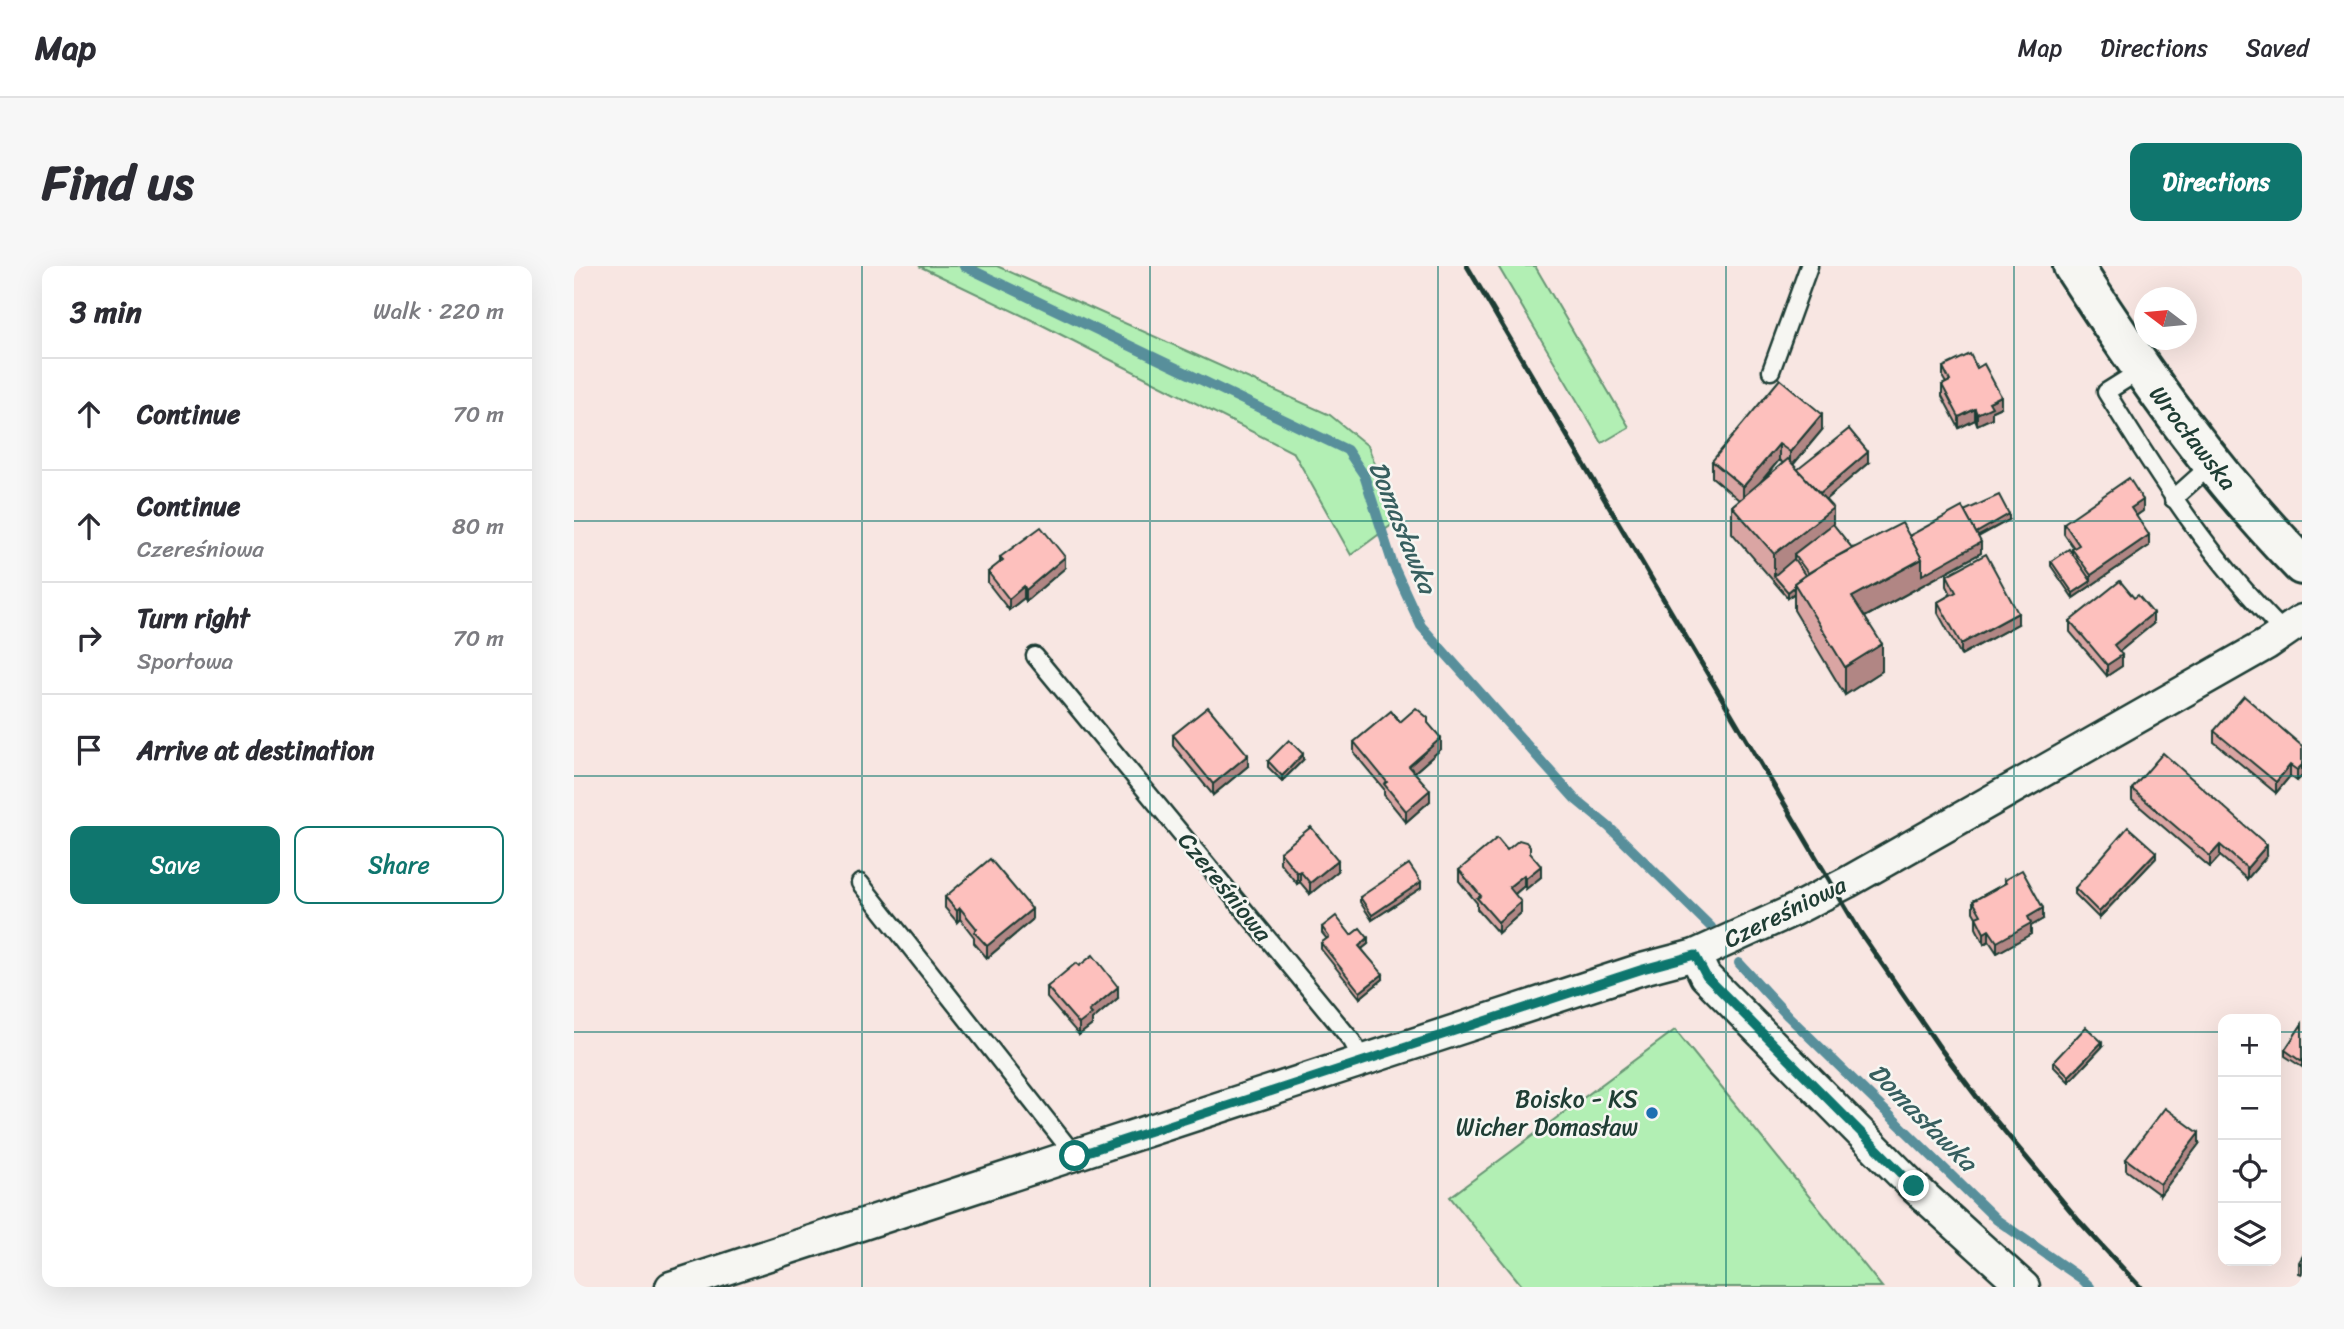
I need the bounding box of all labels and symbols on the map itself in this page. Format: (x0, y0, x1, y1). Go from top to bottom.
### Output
north arrow (2134, 287, 2197, 350)
street label: Wrocławska (2138, 376, 2248, 500)
water label: Domasławka (1355, 453, 1451, 602)
street label: Czereśniowa (1167, 822, 1284, 952)
street label: Czereśniowa (1716, 864, 1855, 960)
water label: Domasławka (1857, 1051, 1990, 1184)
place label: Boisko - KS Wicher Domasław (1456, 1078, 1638, 1148)
marker: Boisko - KS Wicher Domasław (1644, 1105, 1660, 1121)
route start (1059, 1140, 1090, 1171)
route end (1898, 1170, 1929, 1201)

